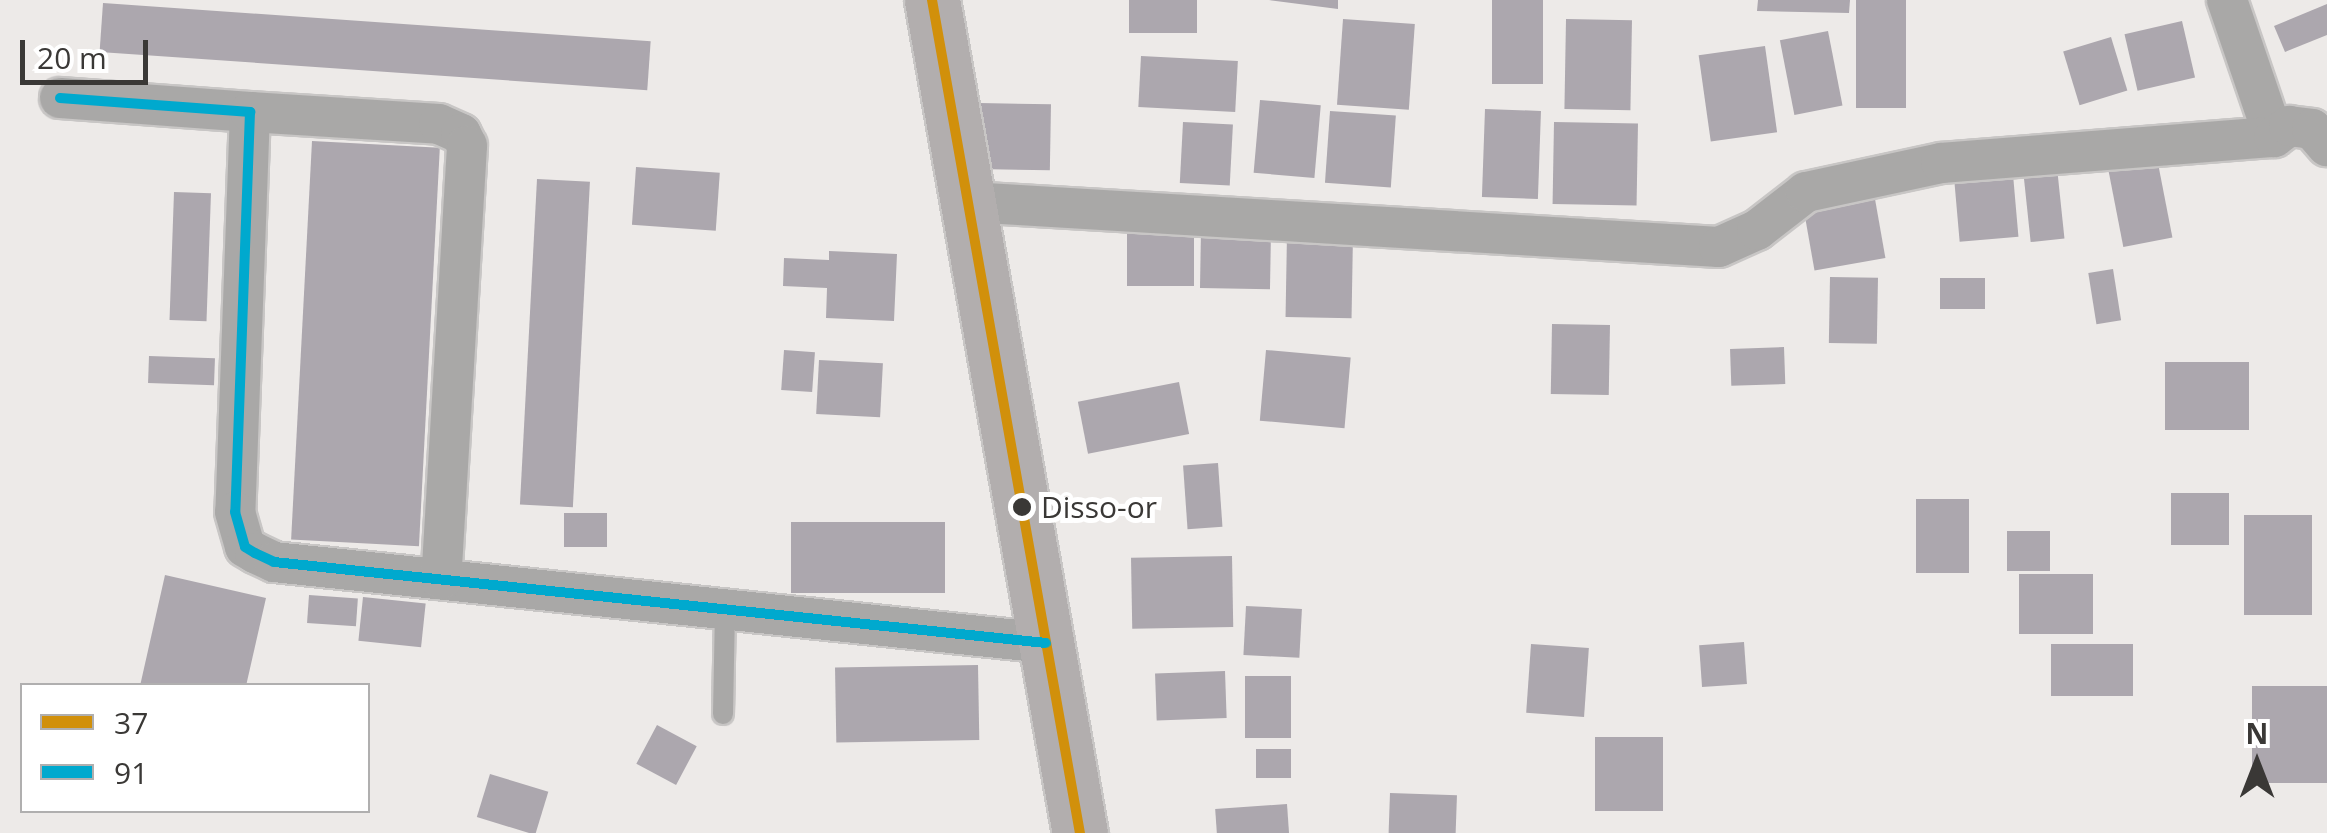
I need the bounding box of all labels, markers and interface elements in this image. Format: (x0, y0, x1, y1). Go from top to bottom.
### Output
scale bar (25, 20, 152, 82)
text: 20 m (37, 37, 107, 78)
place label: Disso-or (1041, 489, 1157, 525)
marker: Disso-or (1012, 497, 1032, 517)
legend (20, 683, 370, 813)
text: 37 (114, 702, 148, 743)
north arrow (2207, 713, 2307, 813)
text: N (2246, 714, 2268, 752)
text: 91 (114, 752, 148, 793)

